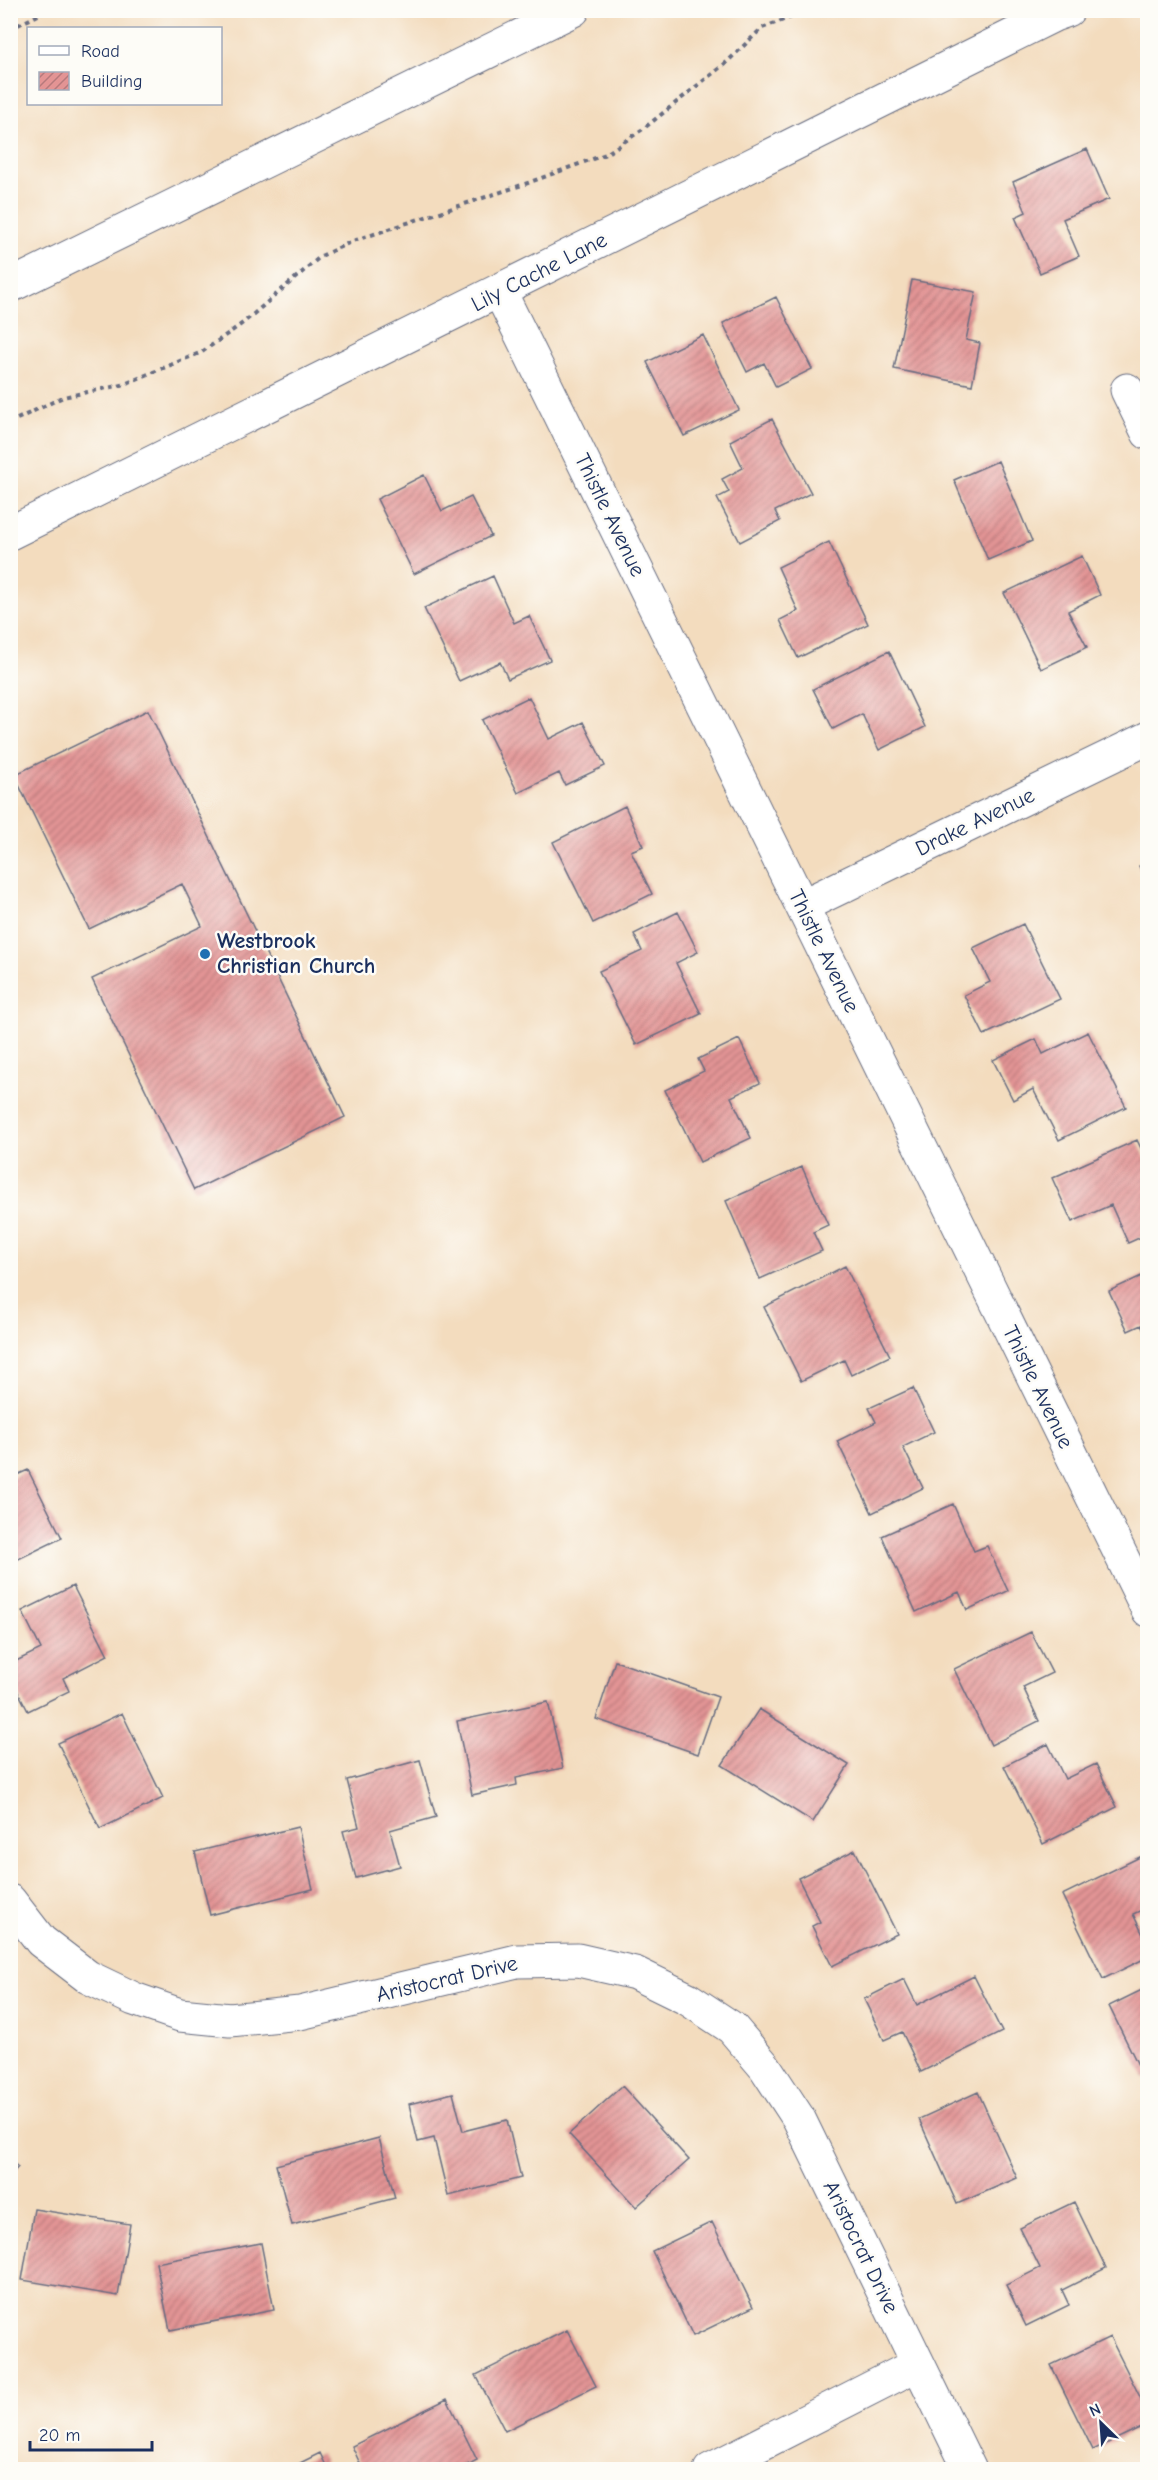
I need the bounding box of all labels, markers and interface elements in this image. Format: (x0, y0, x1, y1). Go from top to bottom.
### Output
legend (27, 27, 222, 105)
text: Road (81, 41, 120, 62)
text: Building (81, 71, 143, 92)
street label: Lily Cache Lane (467, 227, 611, 317)
street label: Thistle Avenue (569, 449, 651, 581)
street label: Drake Avenue (911, 782, 1039, 862)
street label: Thistle Avenue (783, 885, 865, 1017)
place label: Westbrook Christian Church (217, 928, 375, 979)
marker: Westbrook Christian Church (198, 947, 212, 961)
street label: Thistle Avenue (997, 1321, 1079, 1453)
street label: Aristocrat Drive (374, 1950, 520, 2008)
street label: Aristocrat Drive (818, 2176, 904, 2318)
north arrow (1071, 2393, 1131, 2453)
text: N (1087, 2400, 1104, 2421)
scale bar (30, 2414, 152, 2452)
text: 20 m (39, 2425, 80, 2446)

